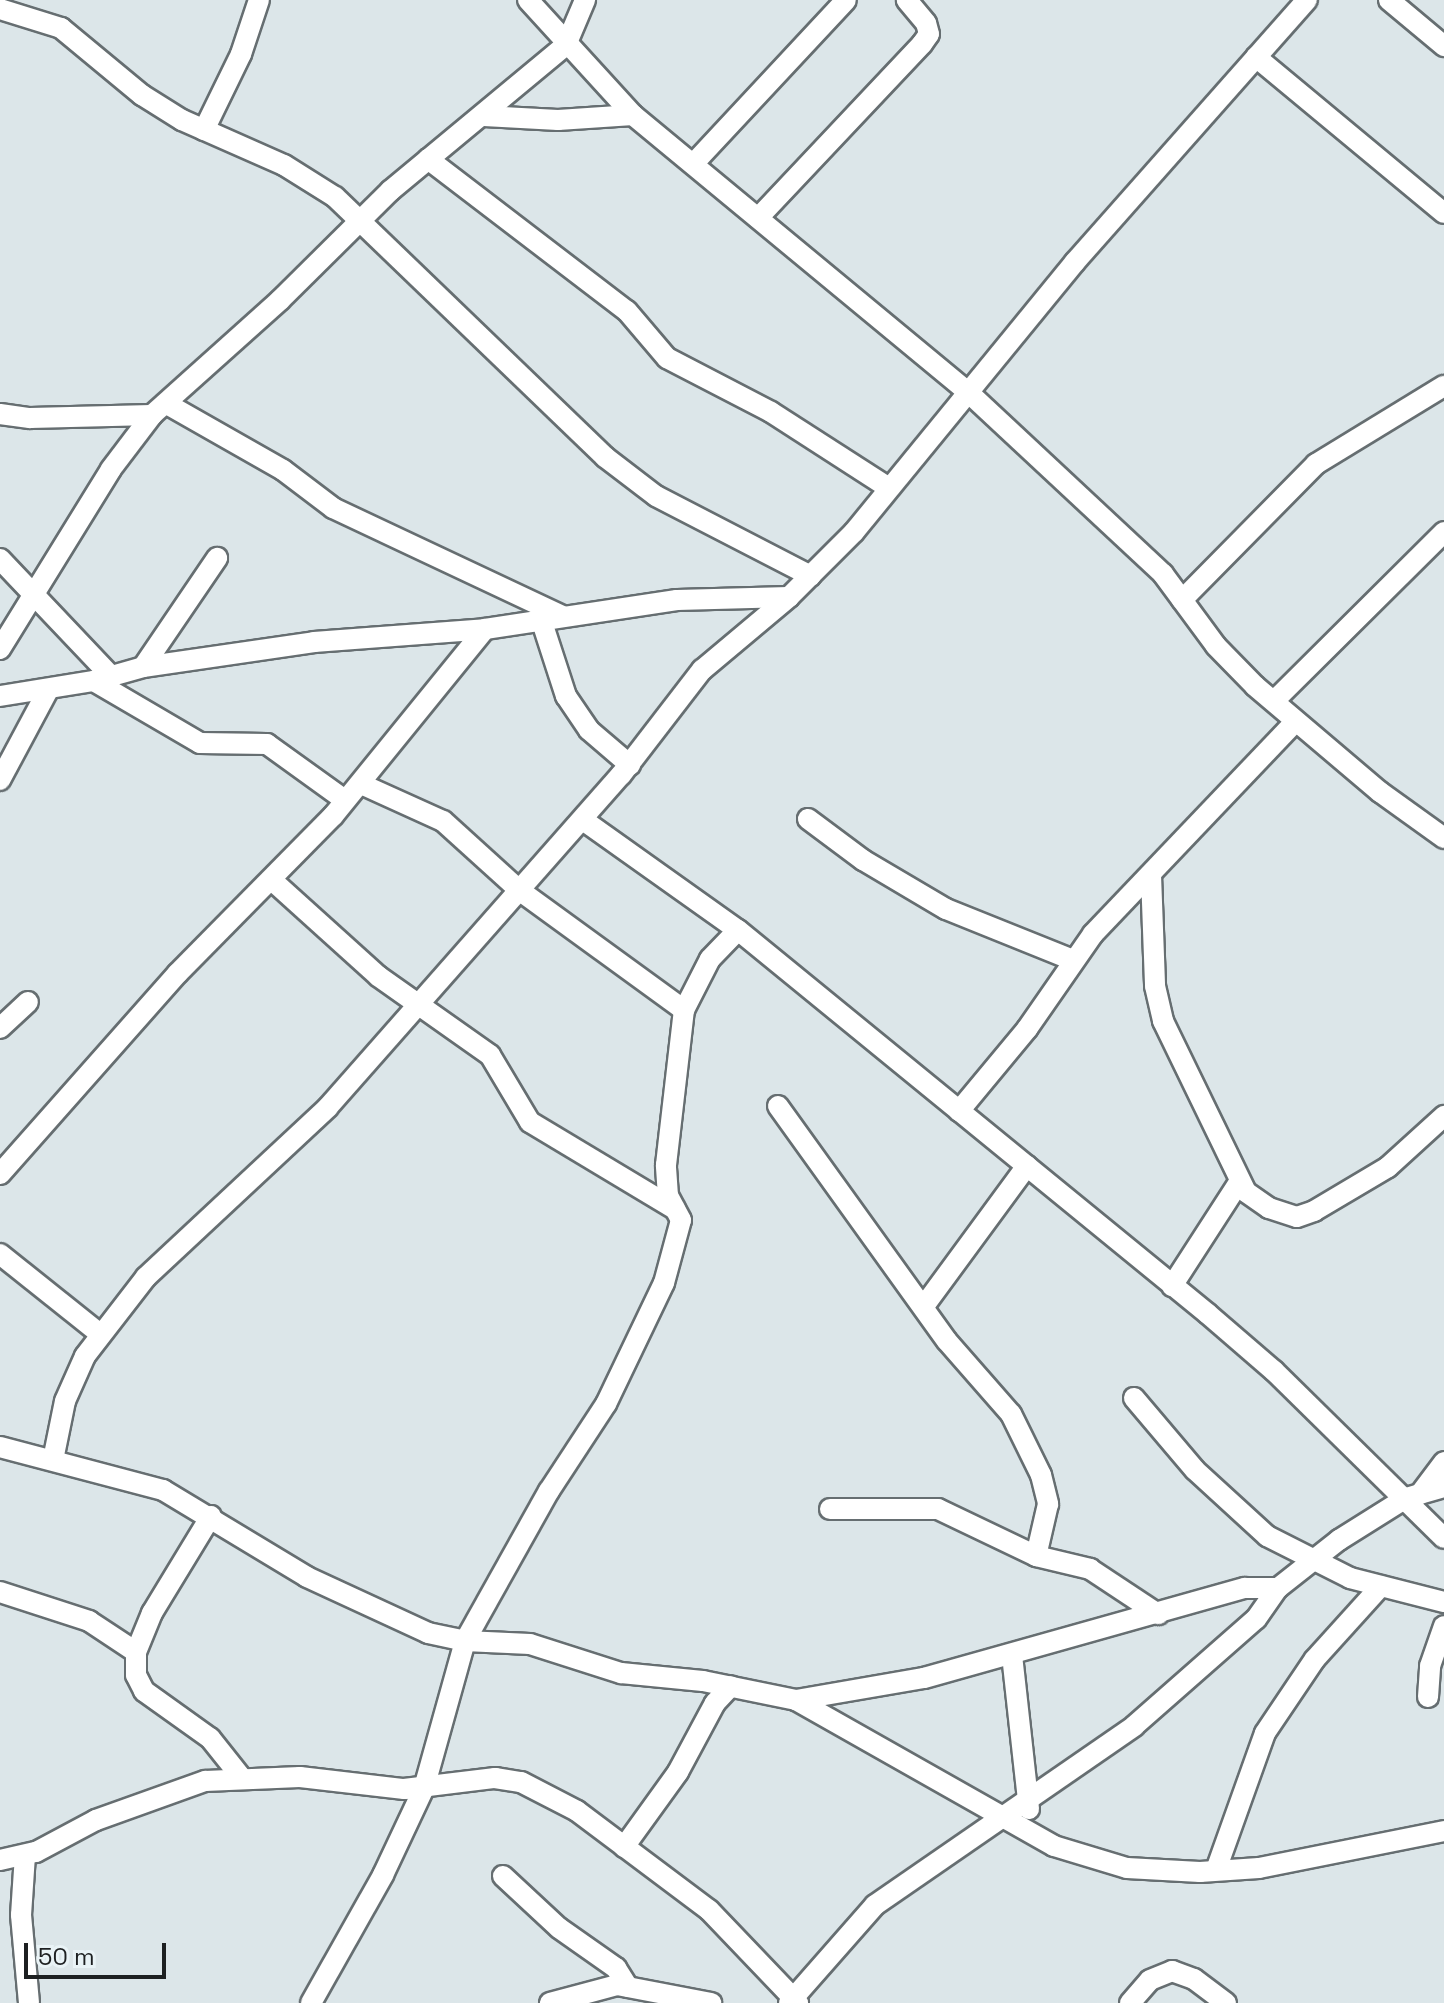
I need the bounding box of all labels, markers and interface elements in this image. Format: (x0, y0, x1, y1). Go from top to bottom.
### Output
scale bar (28, 1927, 170, 1977)
text: 50 m (38, 1941, 95, 1972)

